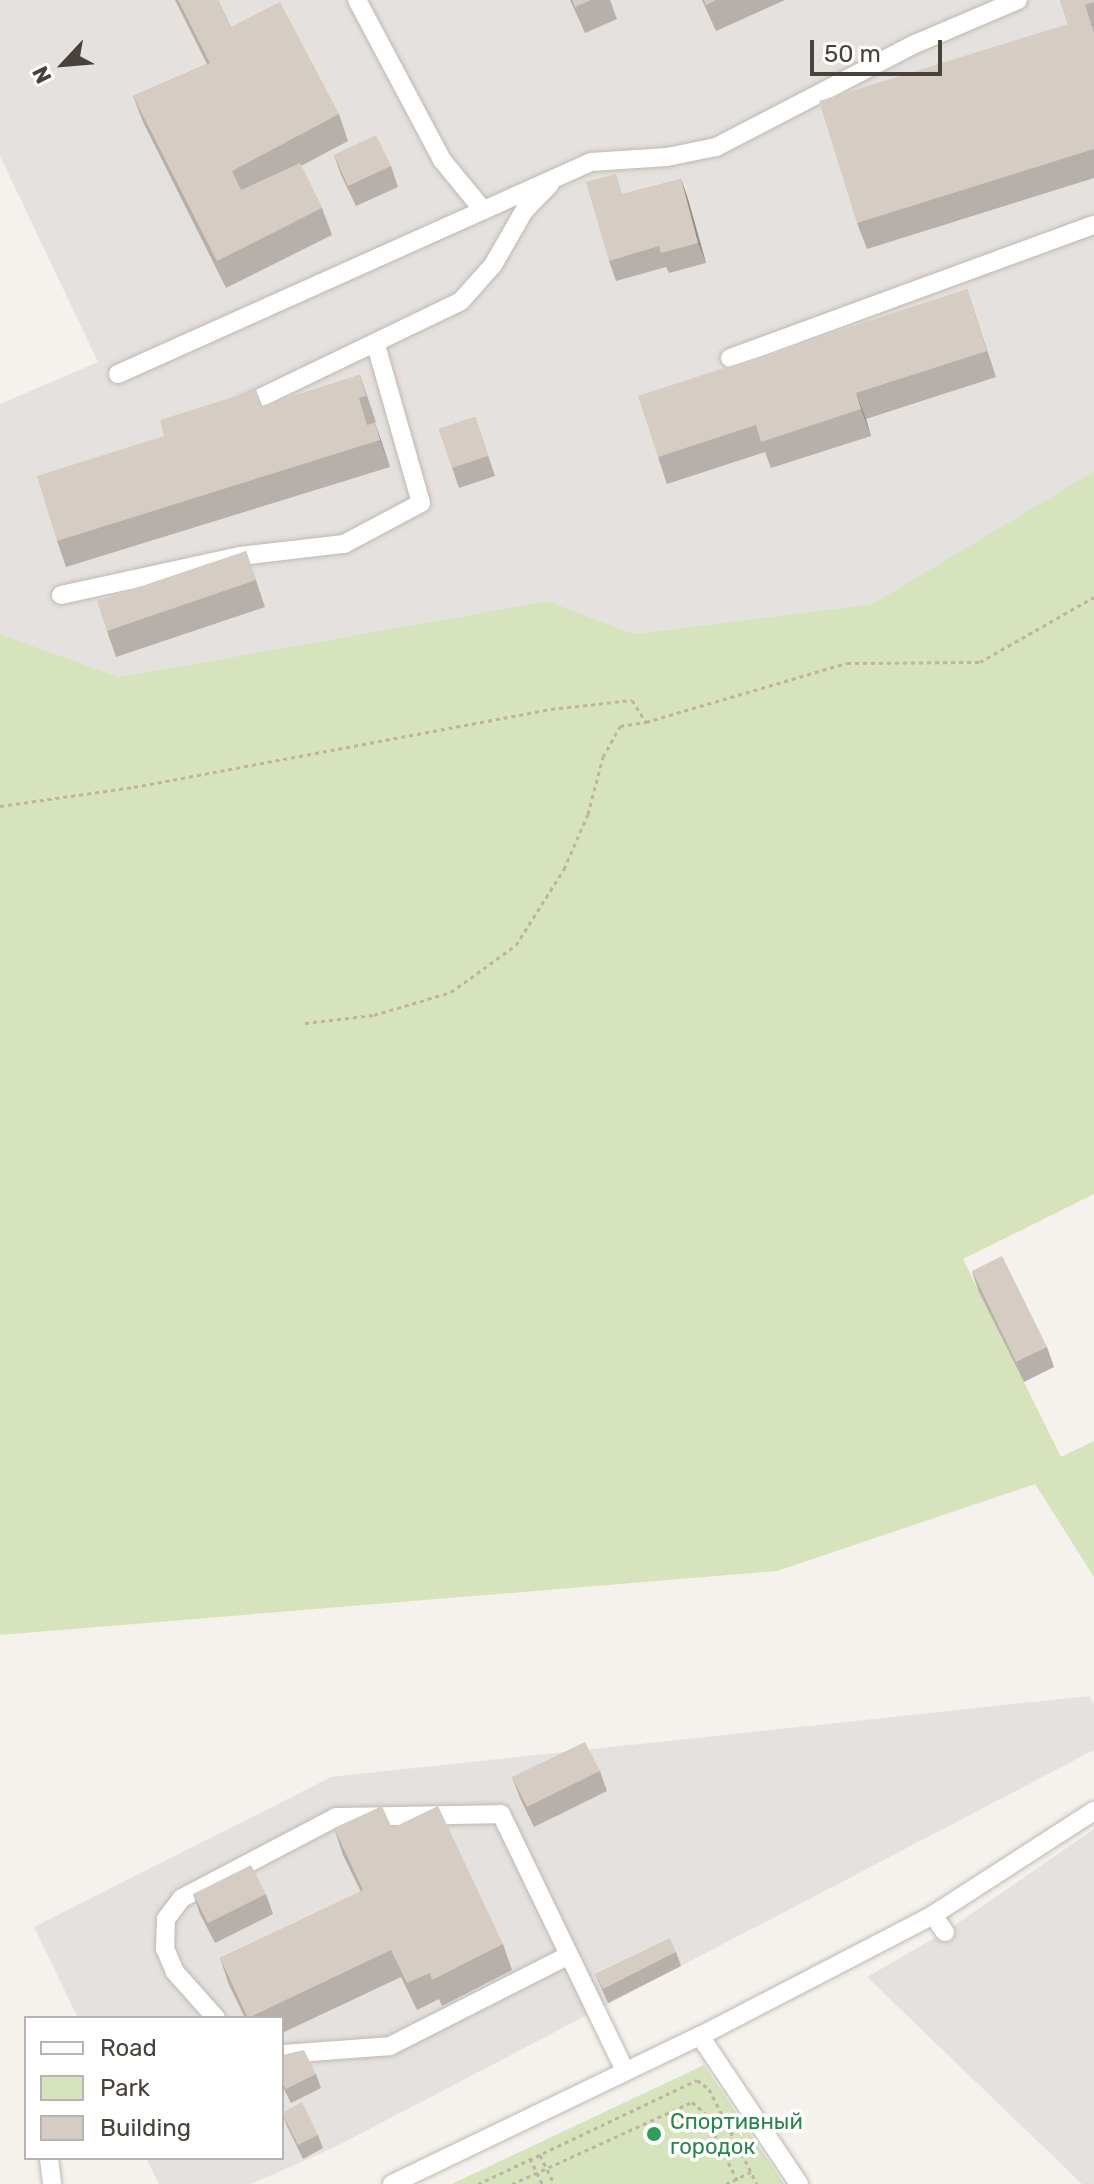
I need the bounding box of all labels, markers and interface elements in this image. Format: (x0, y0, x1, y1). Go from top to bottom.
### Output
north arrow (24, 24, 104, 104)
scale bar (814, 24, 946, 74)
text: 50 m (824, 40, 881, 68)
text: N (26, 62, 58, 88)
legend (24, 2016, 284, 2160)
text: Road (100, 2034, 157, 2062)
text: Park (100, 2074, 150, 2102)
place label: Спортивный городок (670, 2108, 803, 2160)
text: Building (100, 2114, 191, 2142)
marker: Спортивный городок (645, 2125, 663, 2143)

